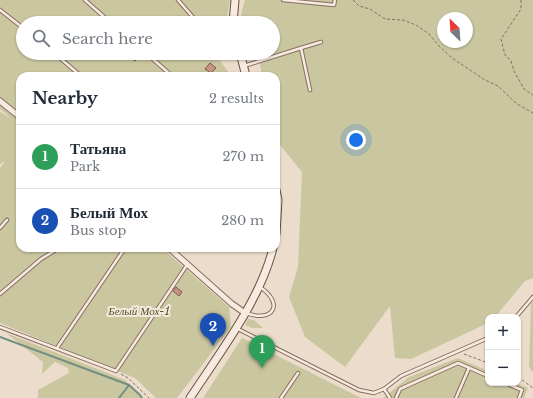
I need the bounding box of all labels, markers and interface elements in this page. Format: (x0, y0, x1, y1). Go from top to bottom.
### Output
north arrow (437, 12, 473, 48)
search box (16, 16, 280, 60)
icon: search (30, 27, 52, 49)
text: Search here (62, 29, 153, 48)
text: Nearby (32, 88, 98, 109)
text: 2 results (209, 90, 264, 107)
your location (346, 130, 366, 150)
text: Татьяна (70, 139, 126, 158)
text: 1 (42, 148, 48, 165)
text: 270 m (223, 148, 264, 165)
text: Park (70, 158, 100, 175)
text: Белый Мох (70, 203, 148, 222)
text: 2 (41, 212, 49, 229)
text: 280 m (221, 212, 264, 229)
text: Bus stop (70, 222, 126, 239)
park label: Белый Мох-1 (107, 304, 170, 318)
pin: 2 (200, 313, 226, 346)
map controls (485, 314, 521, 386)
button: + (485, 314, 521, 350)
pin: 1 (249, 335, 275, 368)
button: − (485, 350, 521, 386)

